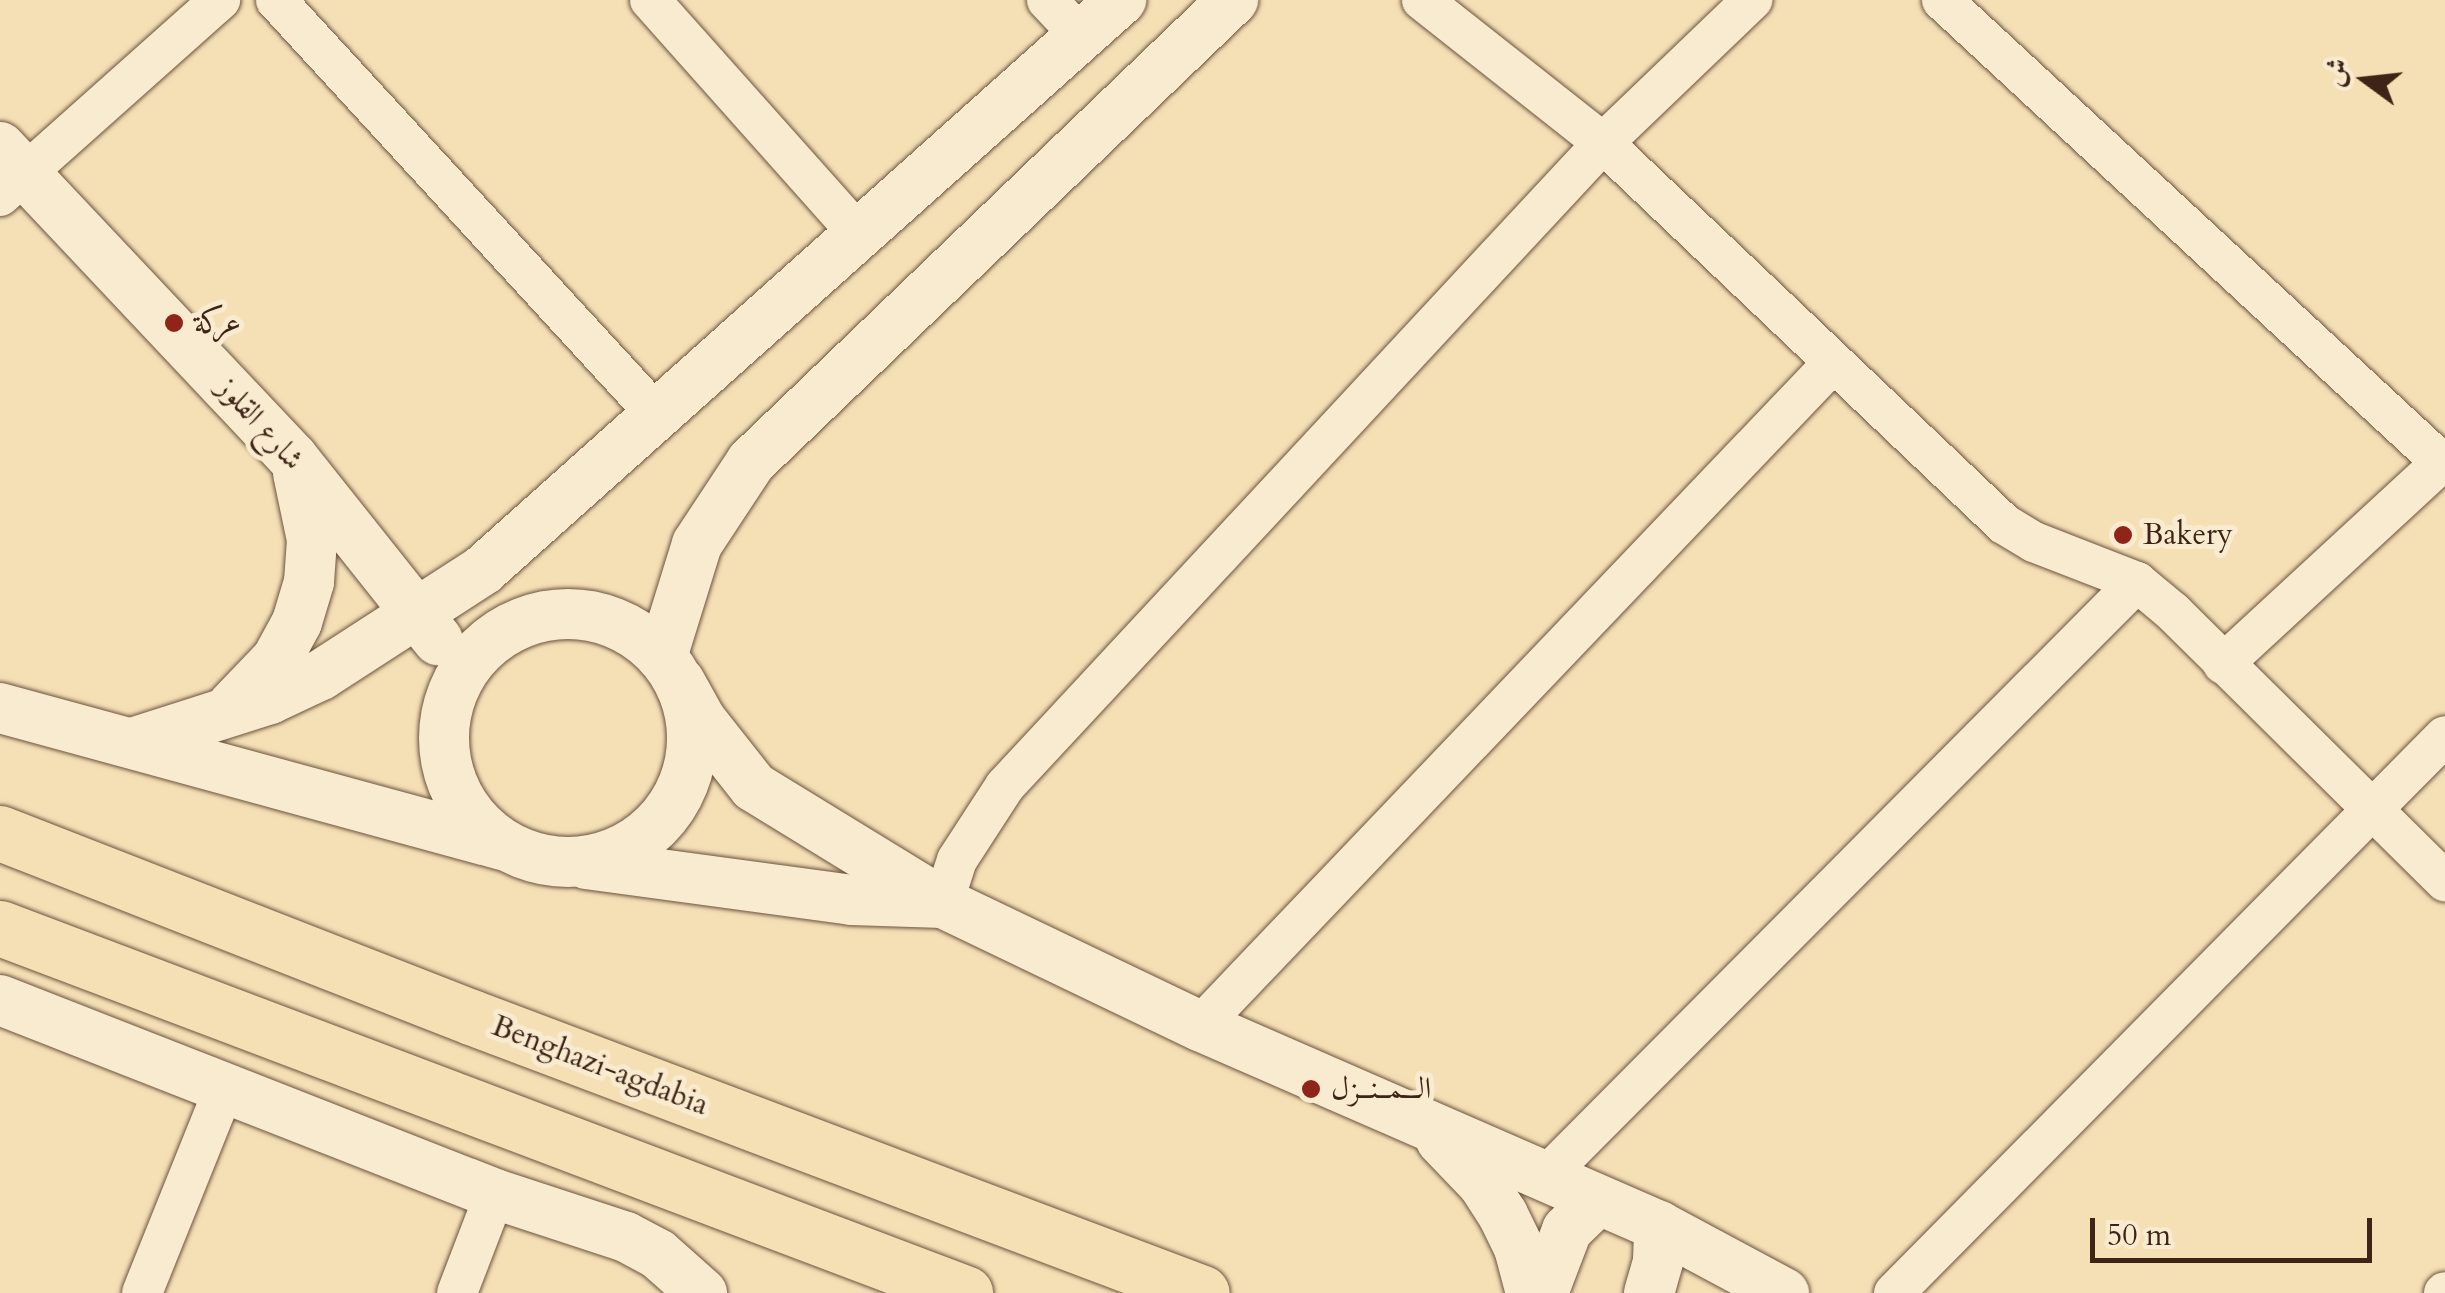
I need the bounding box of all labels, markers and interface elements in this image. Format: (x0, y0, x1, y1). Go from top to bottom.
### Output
north arrow (2315, 30, 2415, 130)
text: ش (2314, 54, 2358, 91)
place label: عركة (194, 305, 241, 341)
marker: عركة (163, 312, 185, 334)
street label: شارع القلوز (209, 370, 311, 478)
place label: Bakery (2143, 517, 2233, 553)
marker: Bakery (2112, 524, 2134, 546)
street label: Benghazi-agdabia (487, 1008, 713, 1124)
place label: الـــمــنــزل (1331, 1071, 1431, 1107)
marker: الـــمــنــزل (1300, 1078, 1322, 1100)
scale bar (2095, 1198, 2378, 1260)
text: 50 m (2107, 1215, 2171, 1256)

